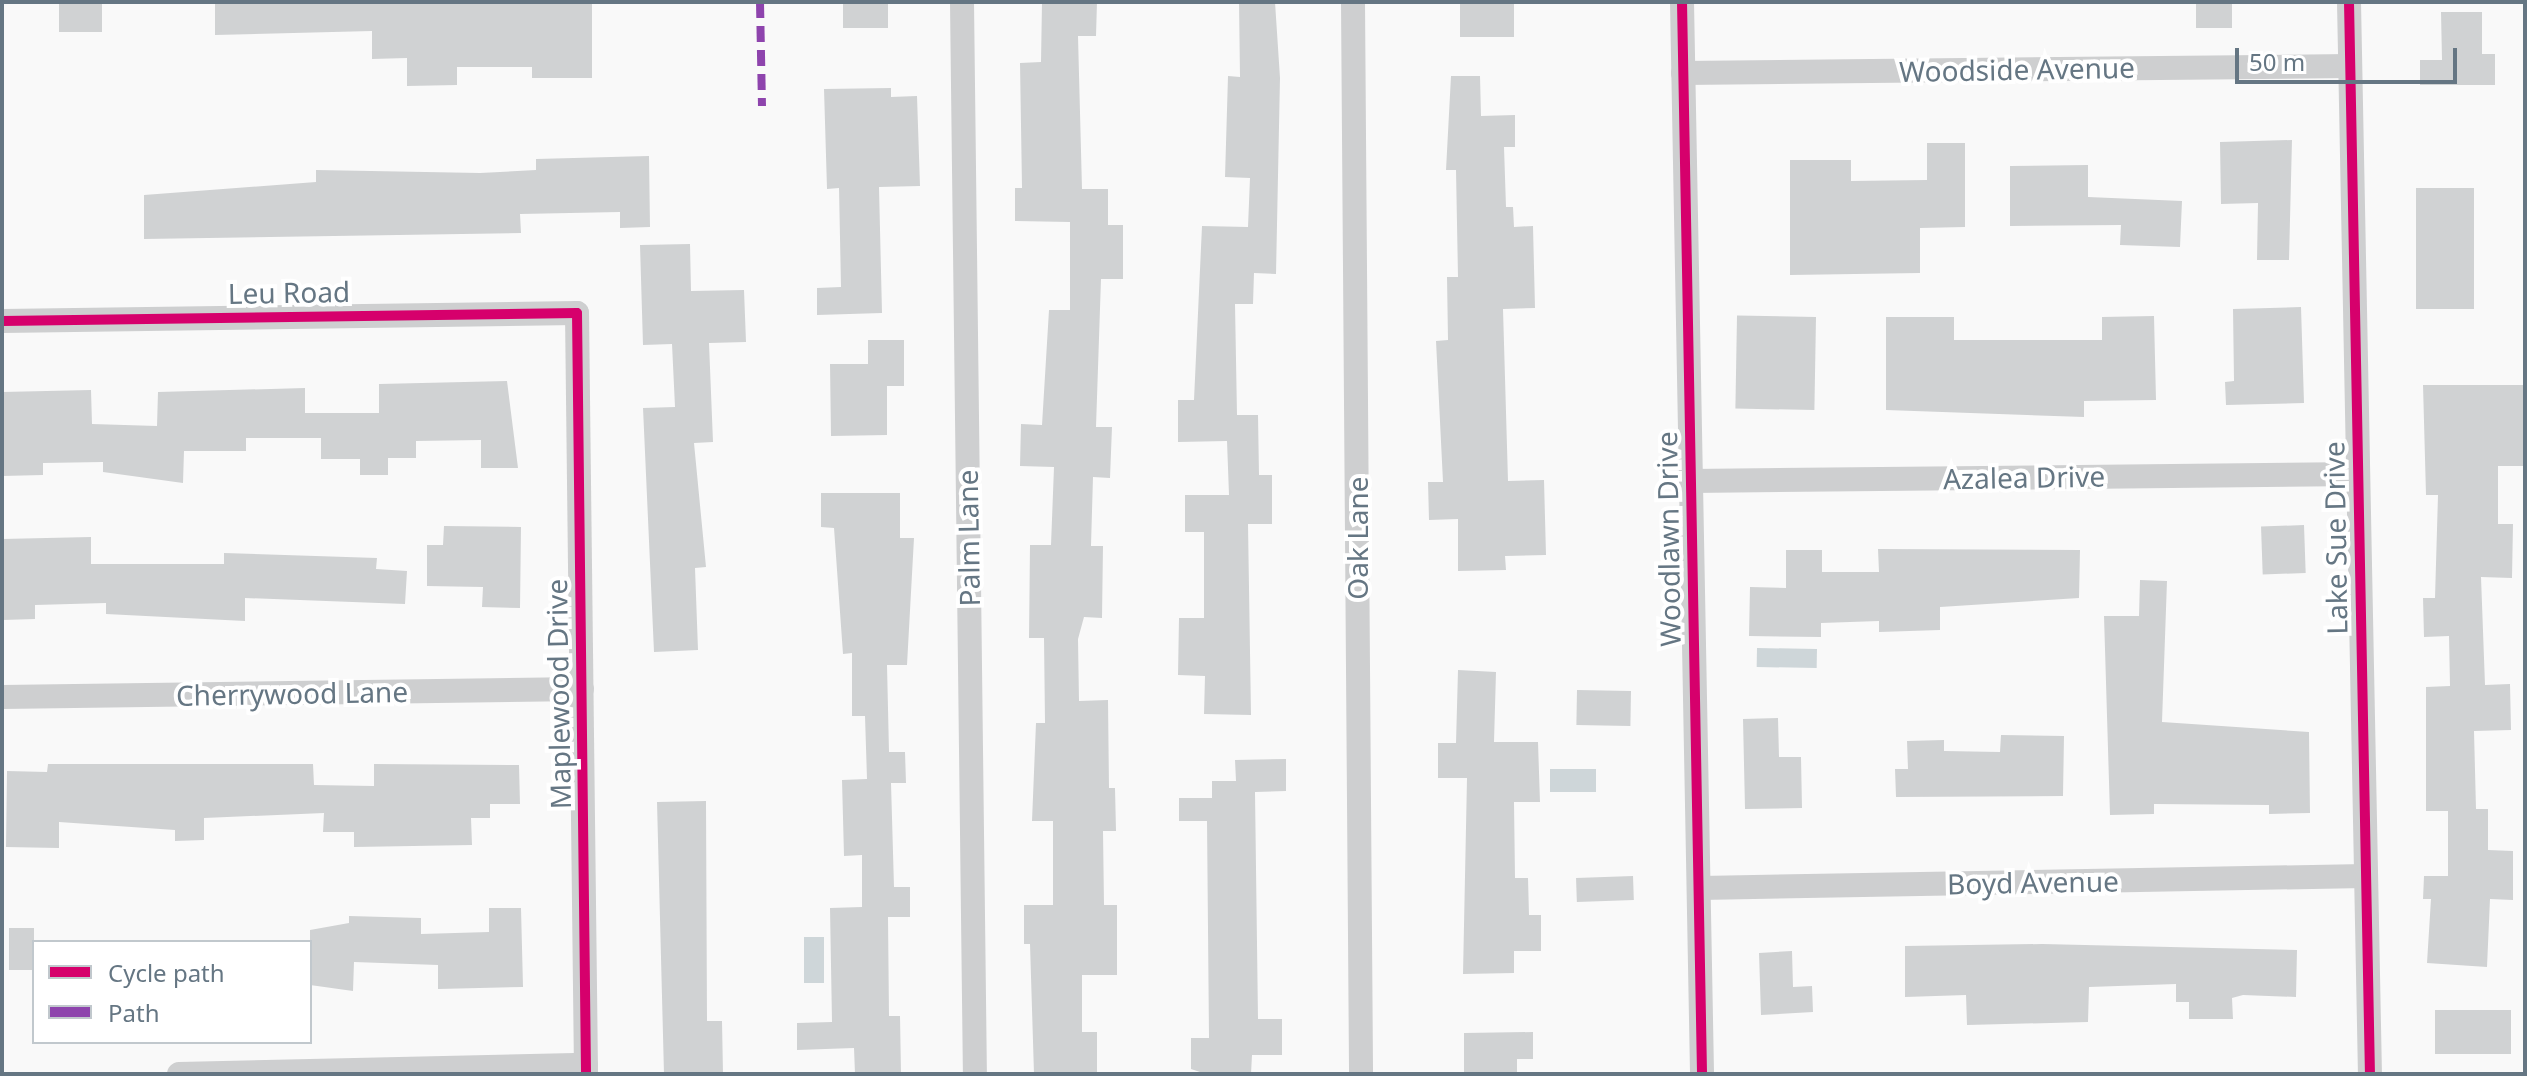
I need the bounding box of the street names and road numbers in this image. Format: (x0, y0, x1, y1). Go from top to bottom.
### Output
street label: Woodside Avenue (1899, 50, 2135, 88)
street label: Leu Road (228, 274, 350, 310)
street label: Woodlawn Drive (1649, 431, 1687, 647)
street label: Lake Sue Drive (2317, 441, 2353, 635)
street label: Azalea Drive (1943, 459, 2105, 495)
street label: Palm Lane (950, 469, 986, 607)
street label: Oak Lane (1340, 476, 1374, 600)
street label: Maplewood Drive (539, 579, 577, 809)
street label: Cherrywood Lane (176, 674, 408, 712)
street label: Boyd Avenue (1947, 864, 2119, 900)

